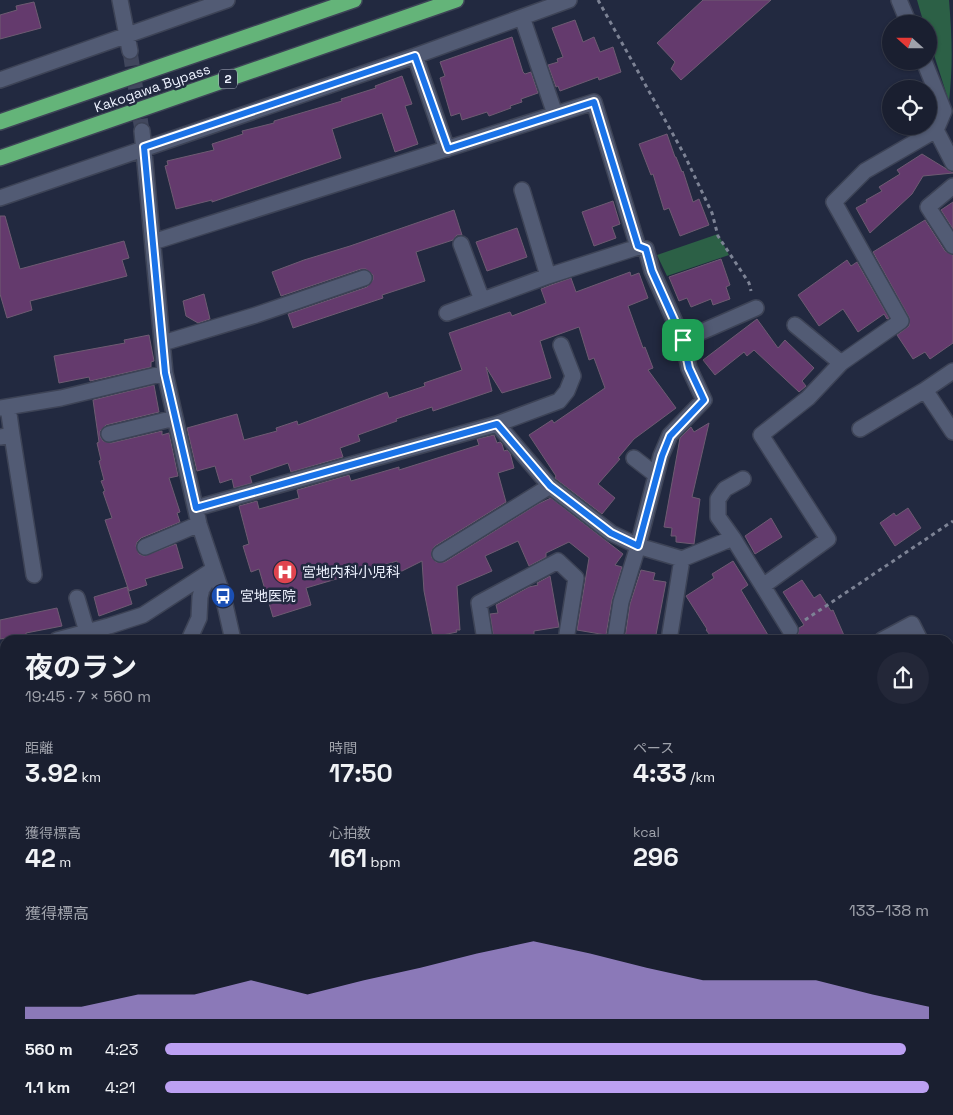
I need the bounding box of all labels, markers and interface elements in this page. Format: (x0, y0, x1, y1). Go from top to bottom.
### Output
north arrow (882, 15, 938, 70)
map controls (882, 15, 937, 135)
street label: Kakogawa Bypass (92, 60, 212, 116)
road number: 2 (219, 70, 237, 88)
button: locate (882, 80, 937, 135)
pin (662, 319, 704, 361)
icon: arrive (669, 326, 697, 354)
hospital icon: 宮地内科小児科 (272, 559, 298, 585)
place label: 宮地内科小児科 (302, 563, 400, 581)
bus stop icon: 宮地医院 (210, 583, 236, 609)
place label: 宮地医院 (240, 587, 296, 605)
text: 夜のラン (25, 649, 137, 685)
button: share (877, 652, 929, 704)
text: 19:45 · 7 × 560 m (25, 686, 151, 707)
text: 距離 (25, 739, 53, 757)
text: 時間 (329, 739, 357, 757)
text: ペース (633, 739, 674, 757)
text: 3.92 (25, 757, 78, 789)
text: 17:50 (329, 757, 393, 789)
text: 4:33 (633, 757, 687, 789)
text: km (78, 768, 101, 786)
text: /km (687, 768, 715, 786)
text: kcal (633, 823, 660, 841)
text: 獲得標高 (25, 824, 81, 842)
text: 心拍数 (329, 824, 371, 842)
text: 296 (633, 841, 679, 873)
text: 42 (25, 842, 56, 874)
text: 161 (329, 842, 367, 874)
text: m (56, 853, 71, 871)
text: bpm (367, 853, 401, 871)
text: 133–138 m (849, 900, 929, 921)
text: 獲得標高 (25, 903, 89, 924)
text: 560 m (25, 1039, 73, 1060)
text: 4:23 (105, 1039, 138, 1060)
text: 1.1 km (25, 1077, 70, 1098)
text: 4:21 (105, 1077, 135, 1098)

